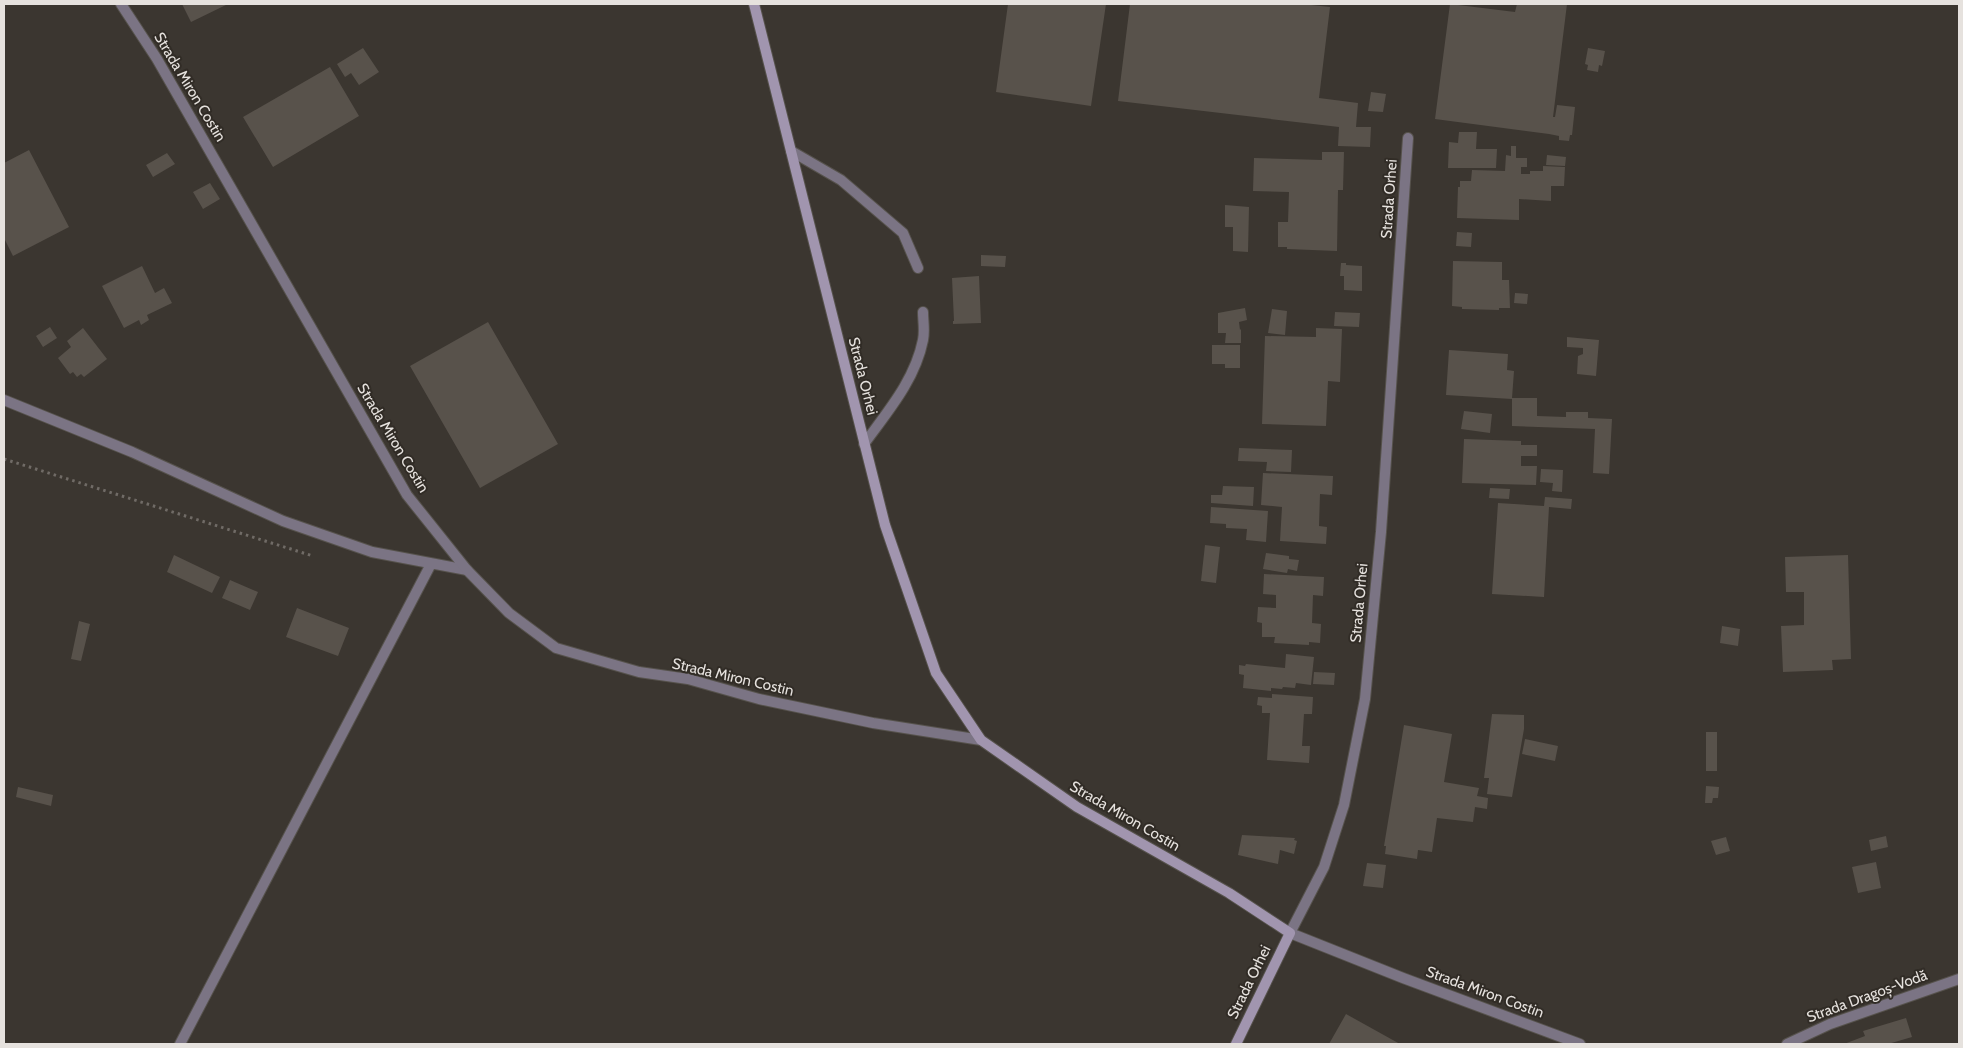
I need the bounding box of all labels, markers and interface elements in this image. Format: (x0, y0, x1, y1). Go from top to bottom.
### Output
street label: Strada Miron Costin (150, 29, 230, 145)
street label: Strada Orhei (1377, 159, 1401, 239)
street label: Strada Orhei (845, 335, 881, 417)
street label: Strada Miron Costin (353, 380, 433, 496)
street label: Strada Orhei (1347, 563, 1371, 643)
street label: Strada Miron Costin (670, 654, 796, 700)
street label: Strada Miron Costin (1067, 777, 1183, 855)
street label: Strada Orhei (1223, 942, 1275, 1022)
street label: Strada Miron Costin (1424, 962, 1546, 1022)
street label: Strada Dragoș-Vodă (1804, 966, 1931, 1027)

